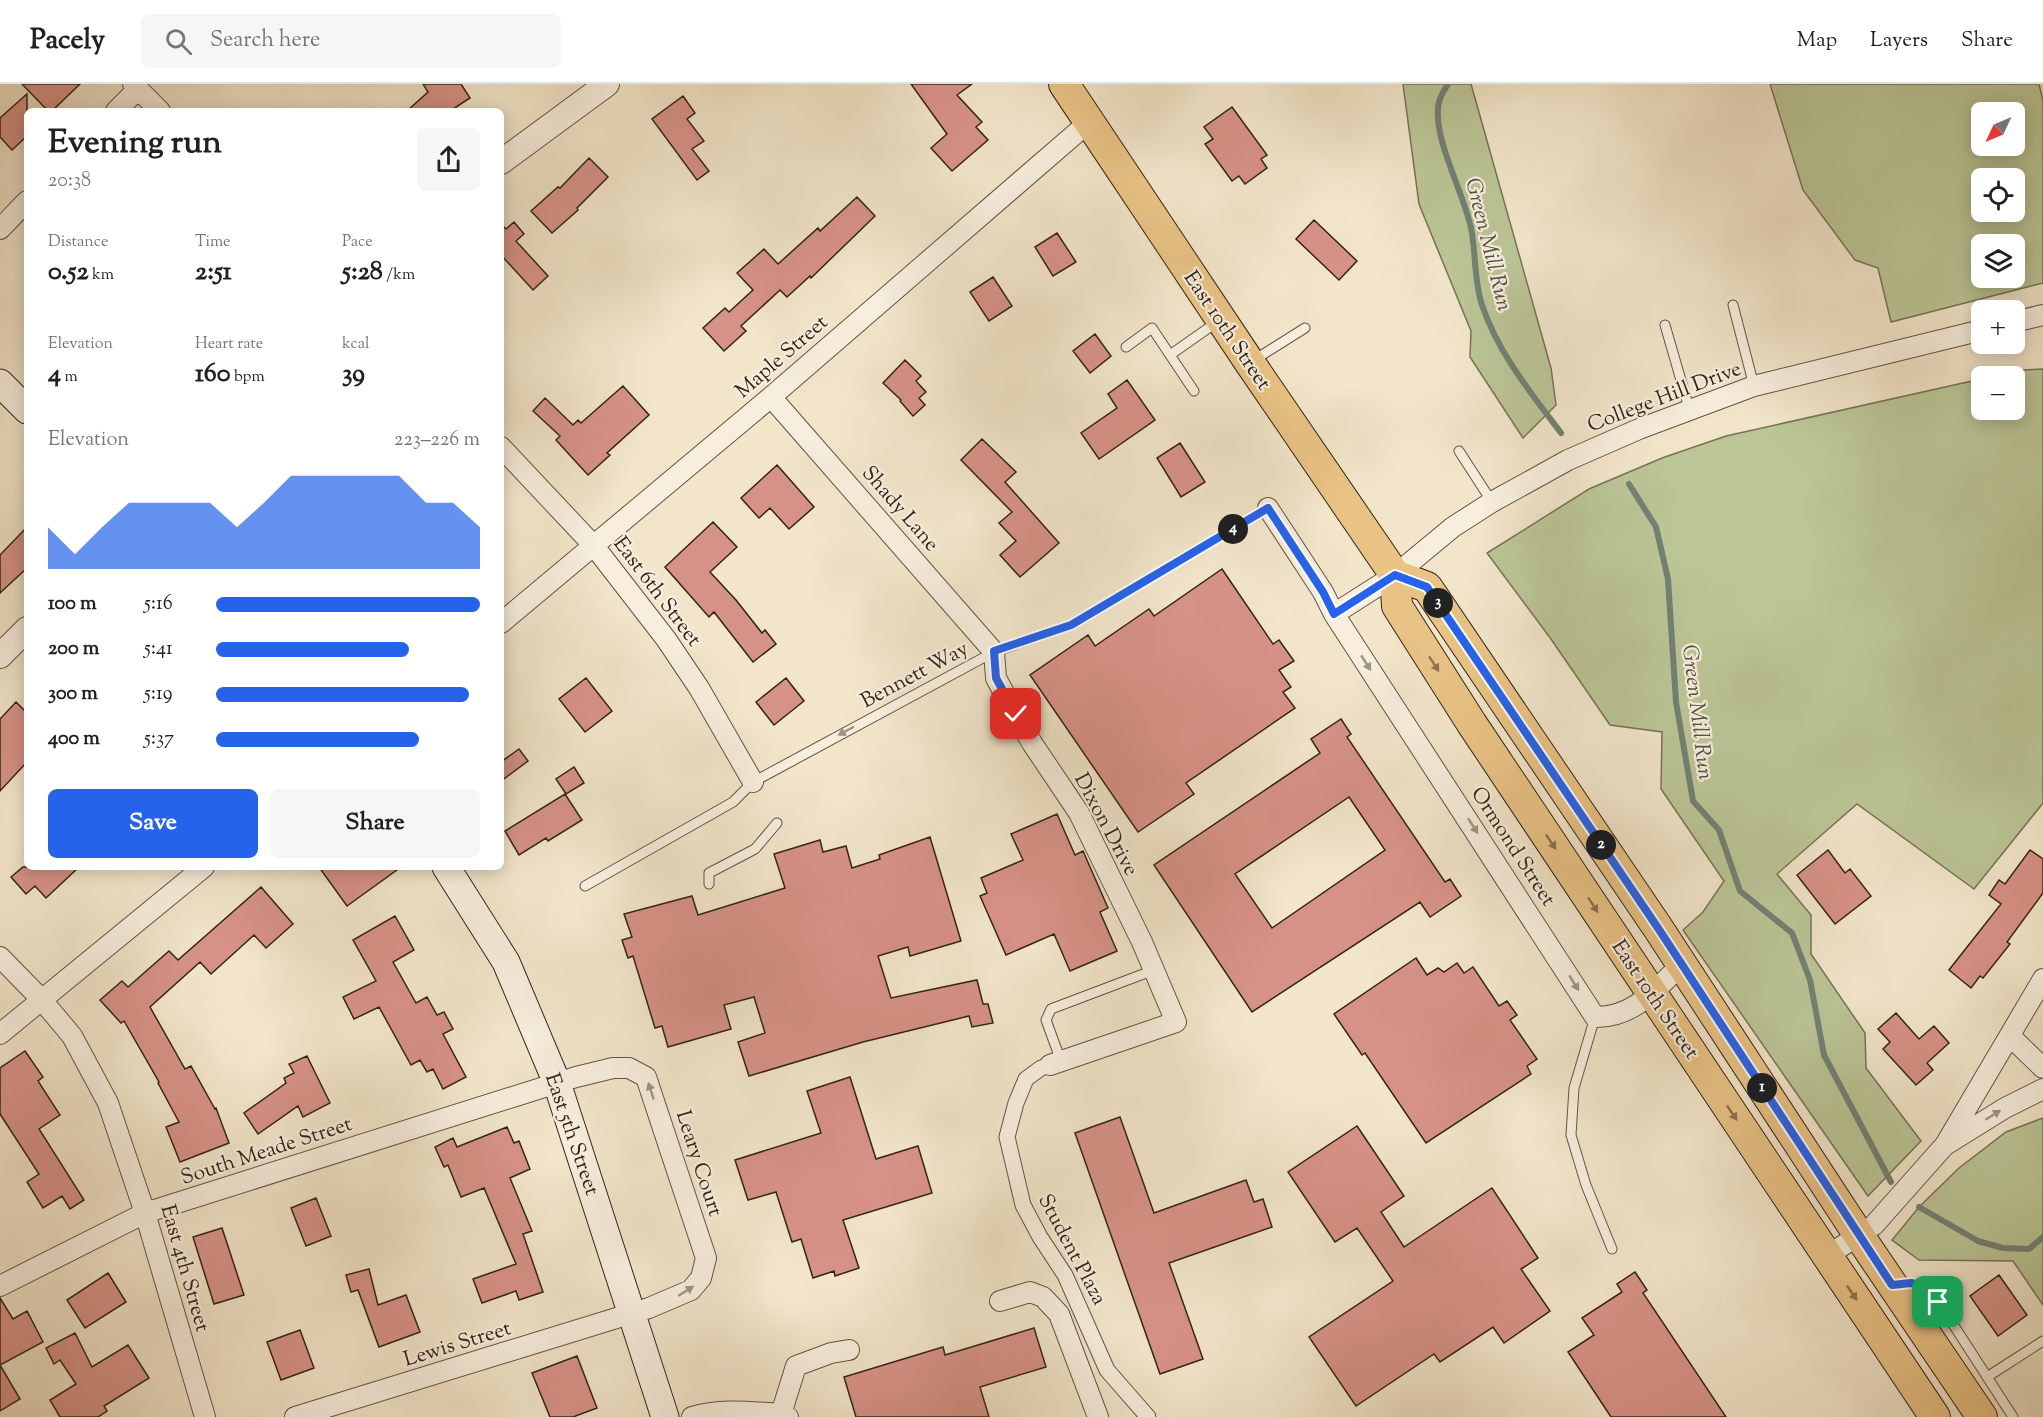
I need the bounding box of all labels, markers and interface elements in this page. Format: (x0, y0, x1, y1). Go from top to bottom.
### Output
search box (141, 14, 561, 68)
text: Pacely (30, 21, 105, 61)
icon: search (162, 25, 195, 58)
text: Search here (210, 25, 320, 57)
text: Map (1797, 26, 1837, 56)
text: Layers (1870, 26, 1928, 56)
text: Share (1961, 26, 2013, 56)
north arrow (1971, 102, 2025, 156)
map controls (1971, 102, 2025, 420)
text: Evening run (48, 120, 222, 168)
button: share (417, 128, 480, 191)
text: 20:38 (48, 167, 91, 196)
button: locate (1971, 168, 2025, 222)
water label: Green Mill Run (1455, 175, 1519, 315)
text: Distance (48, 231, 108, 254)
text: Time (195, 231, 231, 254)
text: Pace (342, 231, 373, 254)
button: layers (1971, 234, 2025, 288)
text: 0.52 (48, 254, 89, 291)
text: 2:51 (195, 254, 232, 291)
text: 5:28 (342, 254, 383, 291)
text: km (89, 264, 114, 287)
text: /km (383, 264, 415, 287)
street label: East 10th Street (1175, 265, 1277, 397)
button: + (1971, 300, 2025, 354)
street label: Maple Street (729, 309, 835, 406)
text: Elevation (48, 333, 113, 356)
text: Heart rate (195, 333, 263, 356)
text: kcal (342, 333, 370, 356)
street label: College Hill Drive (1583, 355, 1746, 441)
text: 4 (48, 356, 61, 393)
text: 160 (195, 356, 231, 393)
text: 39 (342, 356, 365, 393)
text: m (61, 366, 78, 389)
text: bpm (231, 366, 265, 389)
button: − (1971, 366, 2025, 420)
text: Elevation (48, 426, 129, 455)
text: 223–226 m (394, 426, 480, 455)
street label: Shady Lane (854, 460, 945, 559)
pin: 4 (1218, 514, 1248, 544)
text: 4 (1229, 517, 1237, 540)
street label: East 6th Street (605, 531, 708, 653)
pin: 3 (1423, 588, 1453, 618)
text: 100 m (48, 590, 97, 619)
text: 5:16 (144, 590, 173, 619)
text: 3 (1435, 591, 1441, 614)
text: 200 m (48, 635, 99, 664)
text: 5:41 (144, 635, 173, 664)
street label: Bennett Way (856, 635, 975, 717)
water label: Green Mill Run (1672, 643, 1720, 782)
one-way arrow (1361, 655, 1372, 671)
one-way arrow (1428, 656, 1440, 672)
text: 300 m (48, 680, 98, 709)
text: 5:19 (144, 680, 172, 709)
pin (990, 688, 1041, 739)
icon: check (999, 697, 1032, 730)
text: 400 m (48, 725, 100, 754)
text: 5:37 (144, 725, 174, 754)
one-way arrow (838, 726, 855, 736)
street label: Dixon Drive (1066, 768, 1145, 882)
street label: Ormond Street (1462, 781, 1562, 913)
button: Save (48, 789, 258, 858)
button: Share (270, 789, 480, 858)
one-way arrow (1467, 818, 1478, 835)
pin: 2 (1586, 830, 1616, 860)
text: 2 (1597, 833, 1605, 856)
one-way arrow (1546, 834, 1557, 851)
one-way arrow (1588, 897, 1599, 914)
street label: East 10th Street (1603, 934, 1705, 1066)
one-way arrow (1568, 975, 1579, 991)
street label: East 5th Street (536, 1069, 606, 1200)
pin: 1 (1747, 1073, 1777, 1103)
text: 1 (1759, 1076, 1765, 1099)
one-way arrow (646, 1082, 655, 1100)
one-way arrow (1726, 1105, 1737, 1121)
street label: Leary Court (667, 1107, 729, 1220)
street label: South Meade Street (177, 1110, 356, 1194)
one-way arrow (1985, 1110, 2001, 1121)
street label: Student Plaza (1029, 1189, 1113, 1311)
street label: East 4th Street (152, 1202, 217, 1336)
pin (1912, 1276, 1963, 1327)
one-way arrow (1846, 1284, 1857, 1301)
one-way arrow (678, 1285, 694, 1296)
icon: arrive (1921, 1285, 1954, 1318)
street label: Lewis Street (400, 1314, 515, 1375)

